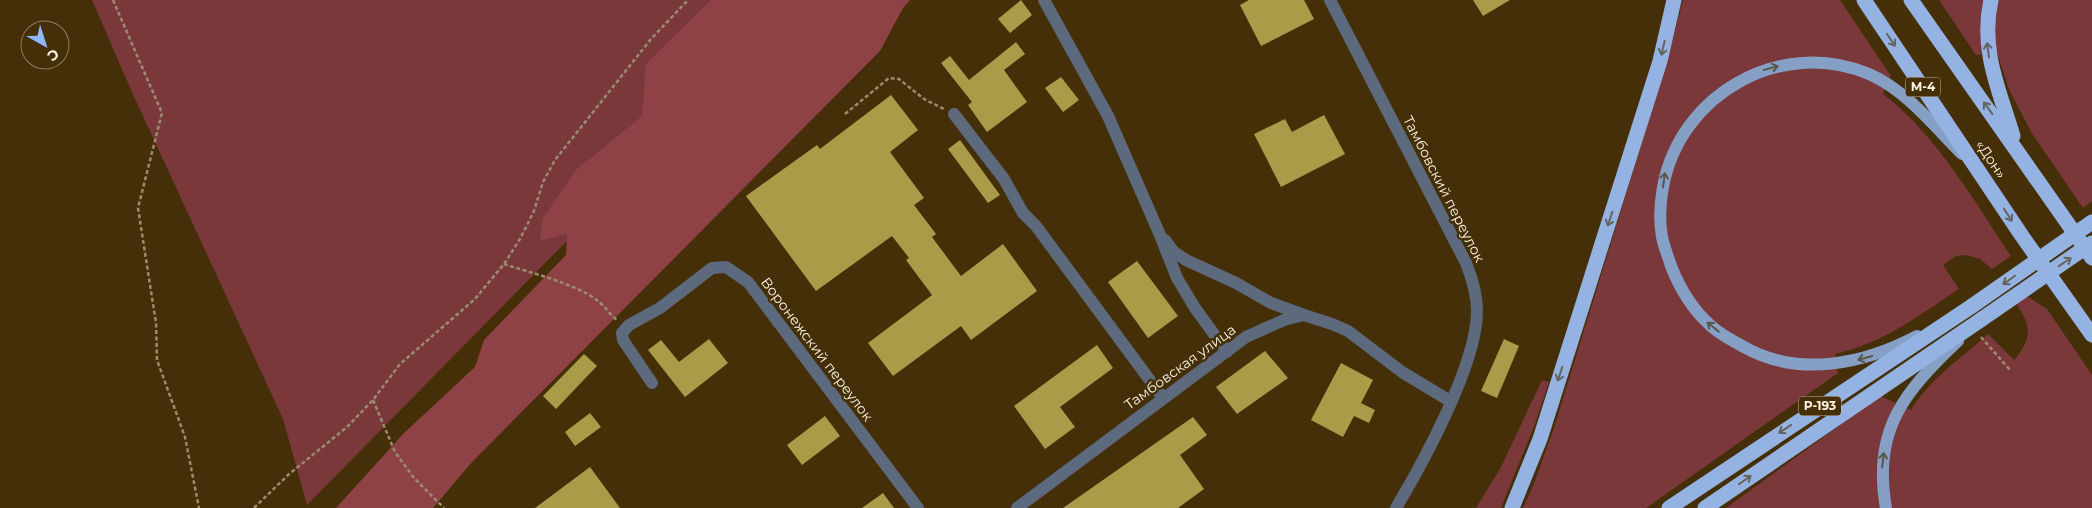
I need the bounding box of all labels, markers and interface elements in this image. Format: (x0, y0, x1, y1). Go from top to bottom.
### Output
north arrow (20, 20, 70, 70)
one-way arrow (1886, 33, 1896, 47)
one-way arrow (1658, 39, 1667, 55)
one-way arrow (1983, 42, 1993, 58)
text: С (44, 45, 63, 65)
one-way arrow (1763, 63, 1779, 72)
road number: М-4 (1906, 77, 1940, 96)
one-way arrow (1982, 102, 1993, 115)
street label: Тамбовский переулок (1399, 113, 1489, 265)
street label: «Дон» (1972, 136, 2010, 182)
one-way arrow (1660, 172, 1670, 188)
one-way arrow (2003, 208, 2014, 222)
one-way arrow (1604, 211, 1614, 227)
one-way arrow (2058, 257, 2072, 267)
street label: Воронежский переулок (757, 273, 877, 425)
one-way arrow (2002, 275, 2016, 285)
street label: Тамбовская улица (1121, 320, 1239, 414)
one-way arrow (1706, 321, 1719, 332)
one-way arrow (1858, 353, 1874, 363)
one-way arrow (1555, 366, 1565, 382)
road number: Р-193 (1799, 396, 1841, 416)
one-way arrow (1778, 424, 1792, 435)
one-way arrow (1878, 452, 1888, 468)
one-way arrow (1738, 475, 1752, 485)

